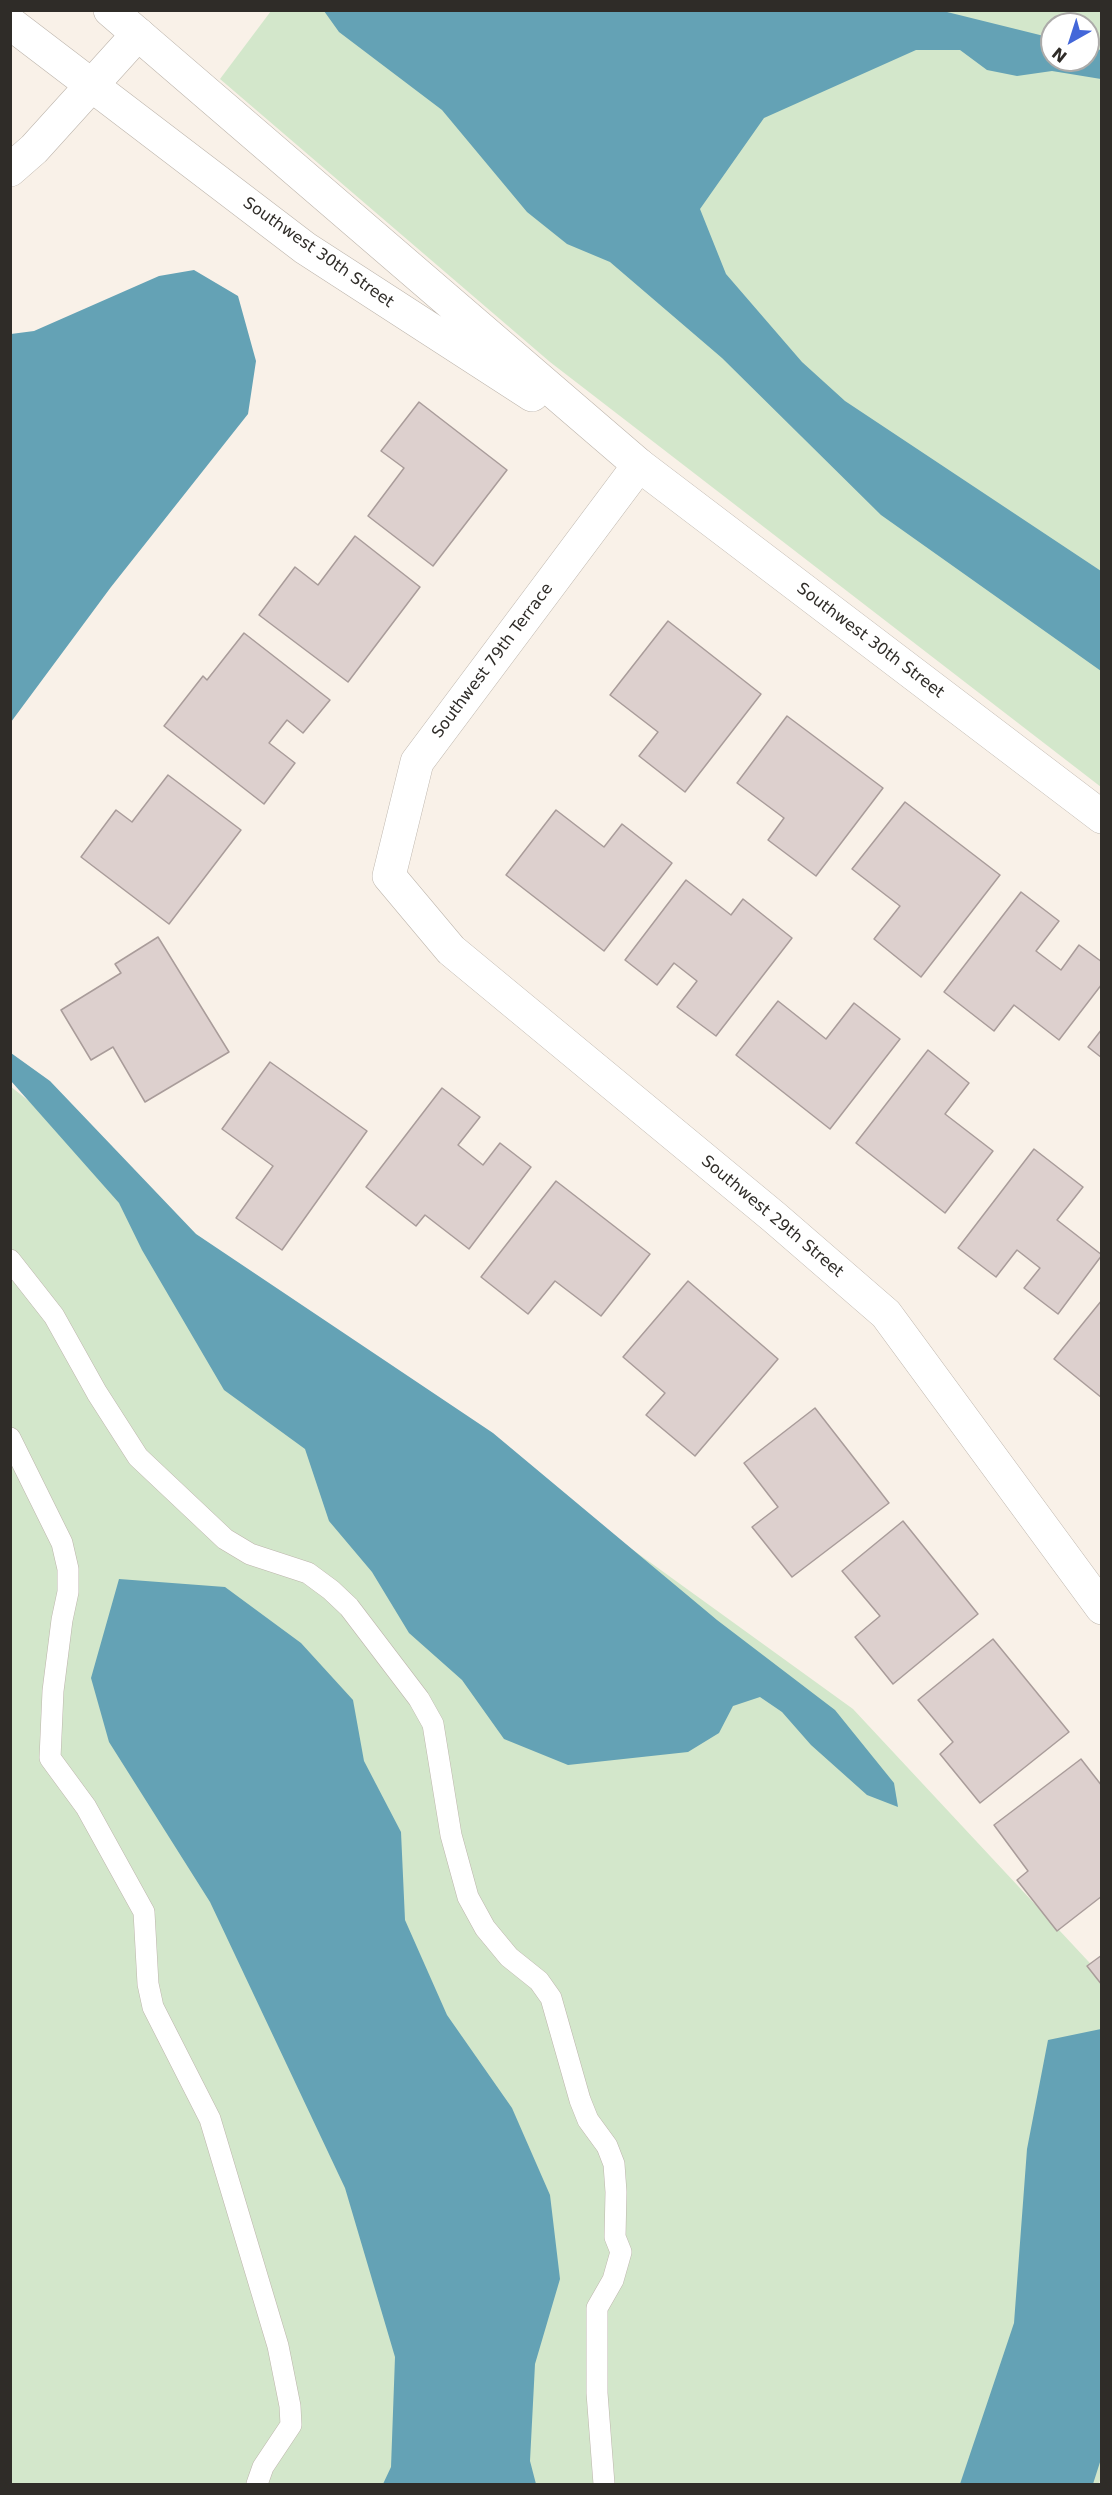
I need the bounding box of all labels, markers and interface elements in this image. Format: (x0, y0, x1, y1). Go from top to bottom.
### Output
north arrow (1040, 12, 1100, 72)
text: N (1048, 43, 1071, 66)
street label: Southwest 30th Street (239, 194, 397, 312)
street label: Southwest 30th Street (793, 579, 947, 703)
street label: Southwest 79th Terrace (428, 580, 558, 742)
street label: Southwest 29th Street (697, 1152, 847, 1282)

